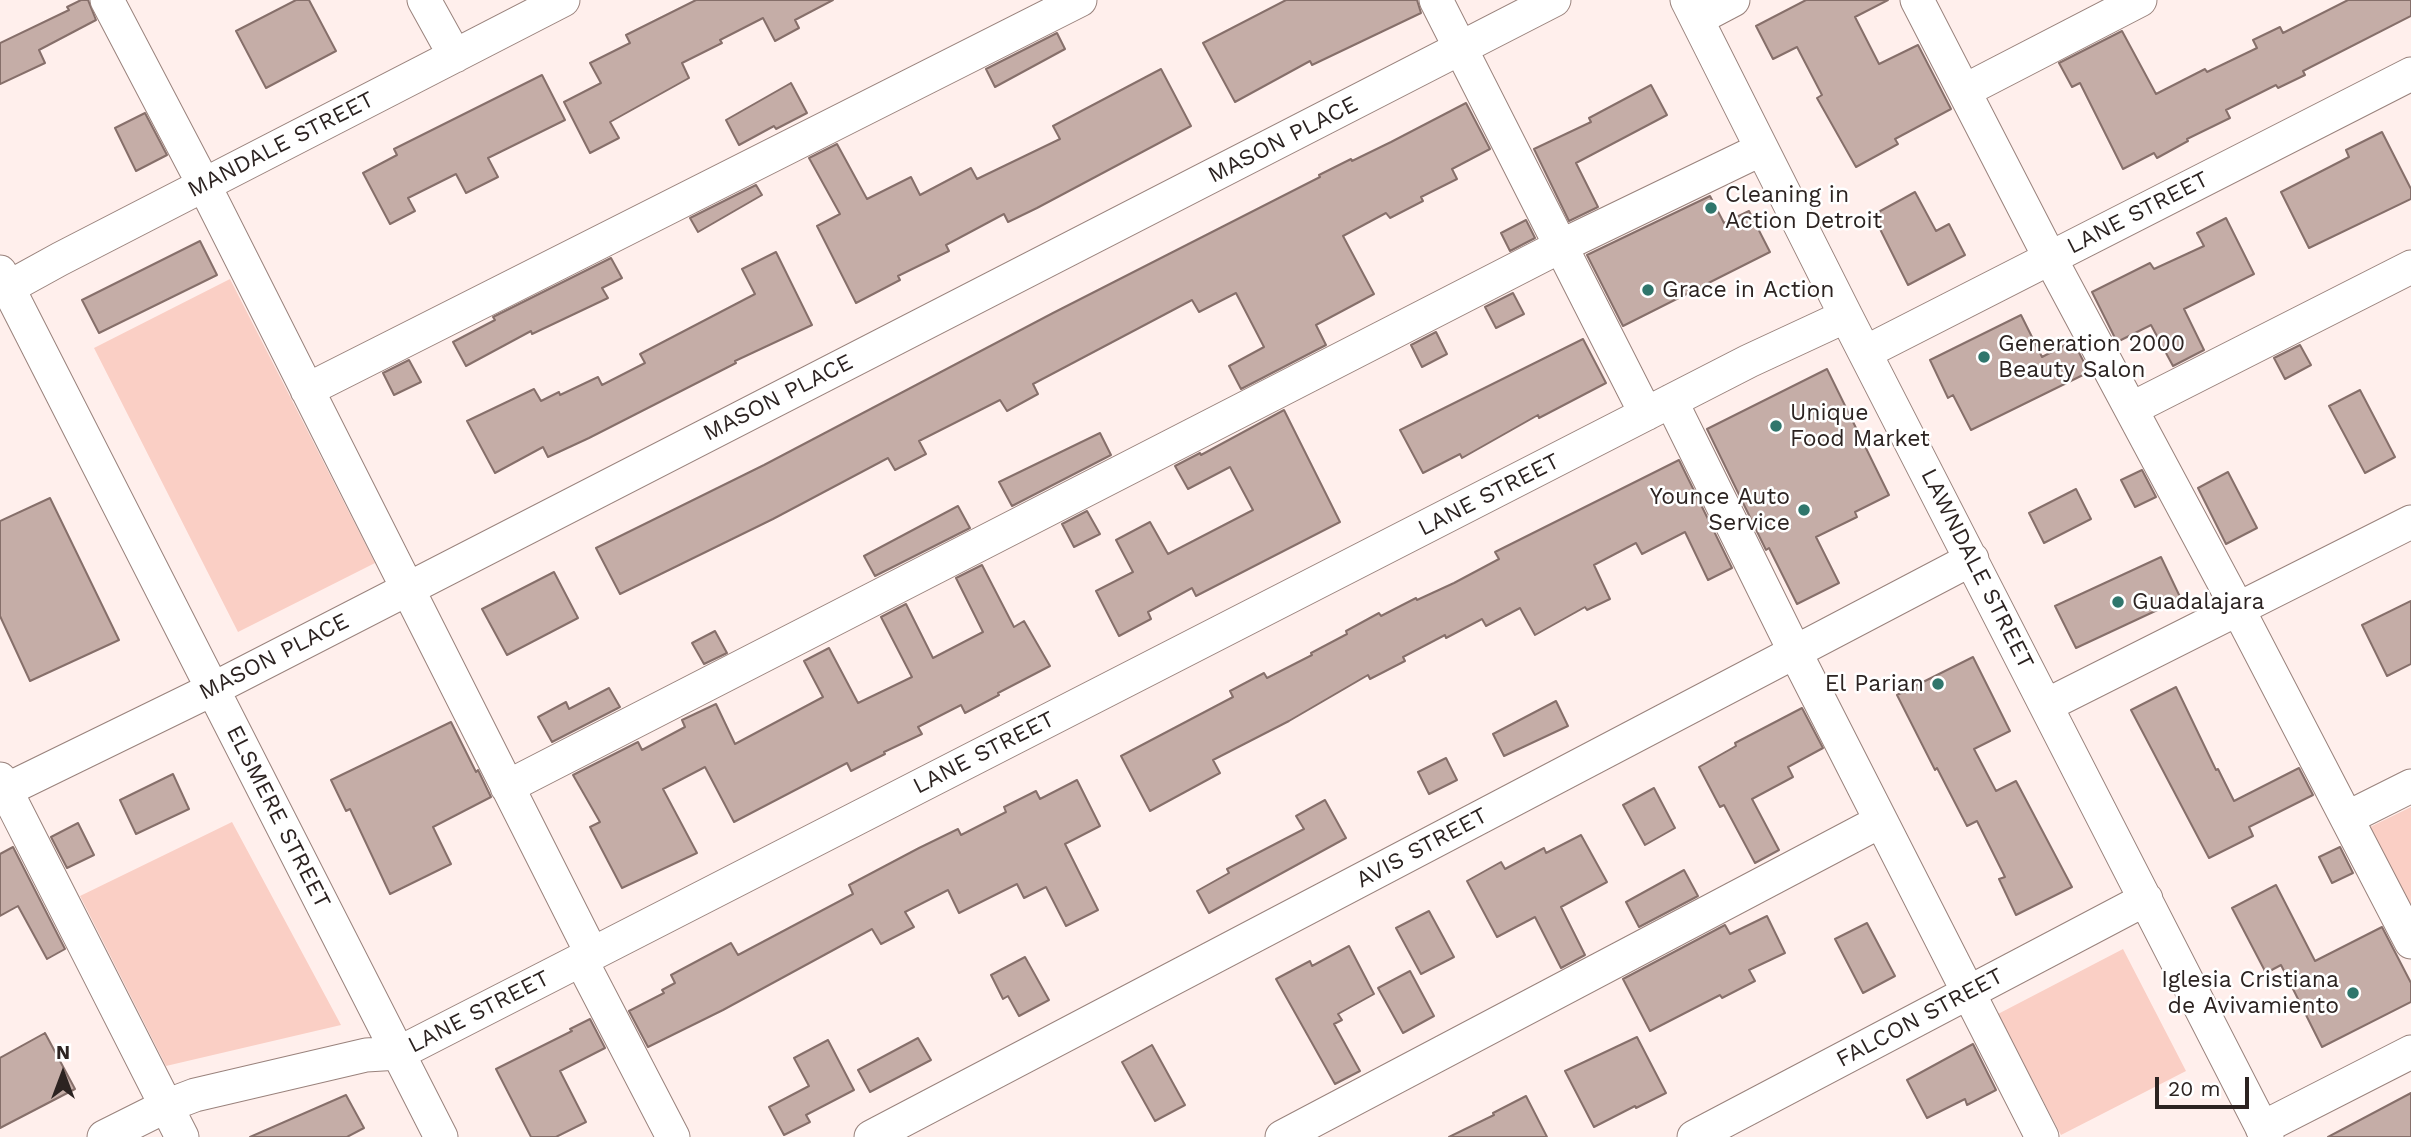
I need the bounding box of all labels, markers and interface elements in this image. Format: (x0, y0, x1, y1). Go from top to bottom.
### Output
street label: MANDALE STREET (183, 86, 379, 204)
street label: MASON PLACE (1204, 90, 1362, 190)
street label: LANE STREET (2063, 166, 2213, 260)
place label: Cleaning in Action Detroit (1725, 181, 1882, 235)
marker: Cleaning in Action Detroit (1703, 200, 1719, 216)
place label: Grace in Action (1662, 276, 1835, 304)
marker: Grace in Action (1640, 282, 1656, 298)
place label: Generation 2000 Beauty Salon (1998, 330, 2185, 384)
street label: MASON PLACE (699, 348, 857, 448)
marker: Generation 2000 Beauty Salon (1976, 349, 1992, 365)
place label: Unique Food Market (1790, 399, 1930, 453)
marker: Unique Food Market (1768, 418, 1784, 434)
street label: LANE STREET (1414, 448, 1564, 542)
street label: LAWNDALE STREET (1915, 464, 2039, 674)
place label: Younce Auto Service (1650, 483, 1790, 537)
marker: Younce Auto Service (1796, 502, 1812, 518)
place label: Guadalajara (2132, 588, 2265, 616)
marker: Guadalajara (2110, 594, 2126, 610)
street label: MASON PLACE (195, 607, 353, 707)
place label: El Parian (1825, 670, 1924, 698)
marker: El Parian (1930, 676, 1946, 692)
street label: LANE STREET (909, 706, 1059, 800)
street label: ELSMERE STREET (220, 721, 336, 913)
street label: AVIS STREET (1352, 802, 1492, 894)
street label: FALCON STREET (1832, 962, 2008, 1074)
street label: LANE STREET (404, 965, 554, 1059)
place label: Iglesia Cristiana de Avivamiento (2161, 966, 2339, 1020)
marker: Iglesia Cristiana de Avivamiento (2345, 985, 2361, 1001)
north arrow (28, 1039, 98, 1109)
text: N (56, 1041, 70, 1064)
scale bar (2159, 1064, 2254, 1108)
text: 20 m (2168, 1076, 2220, 1101)

